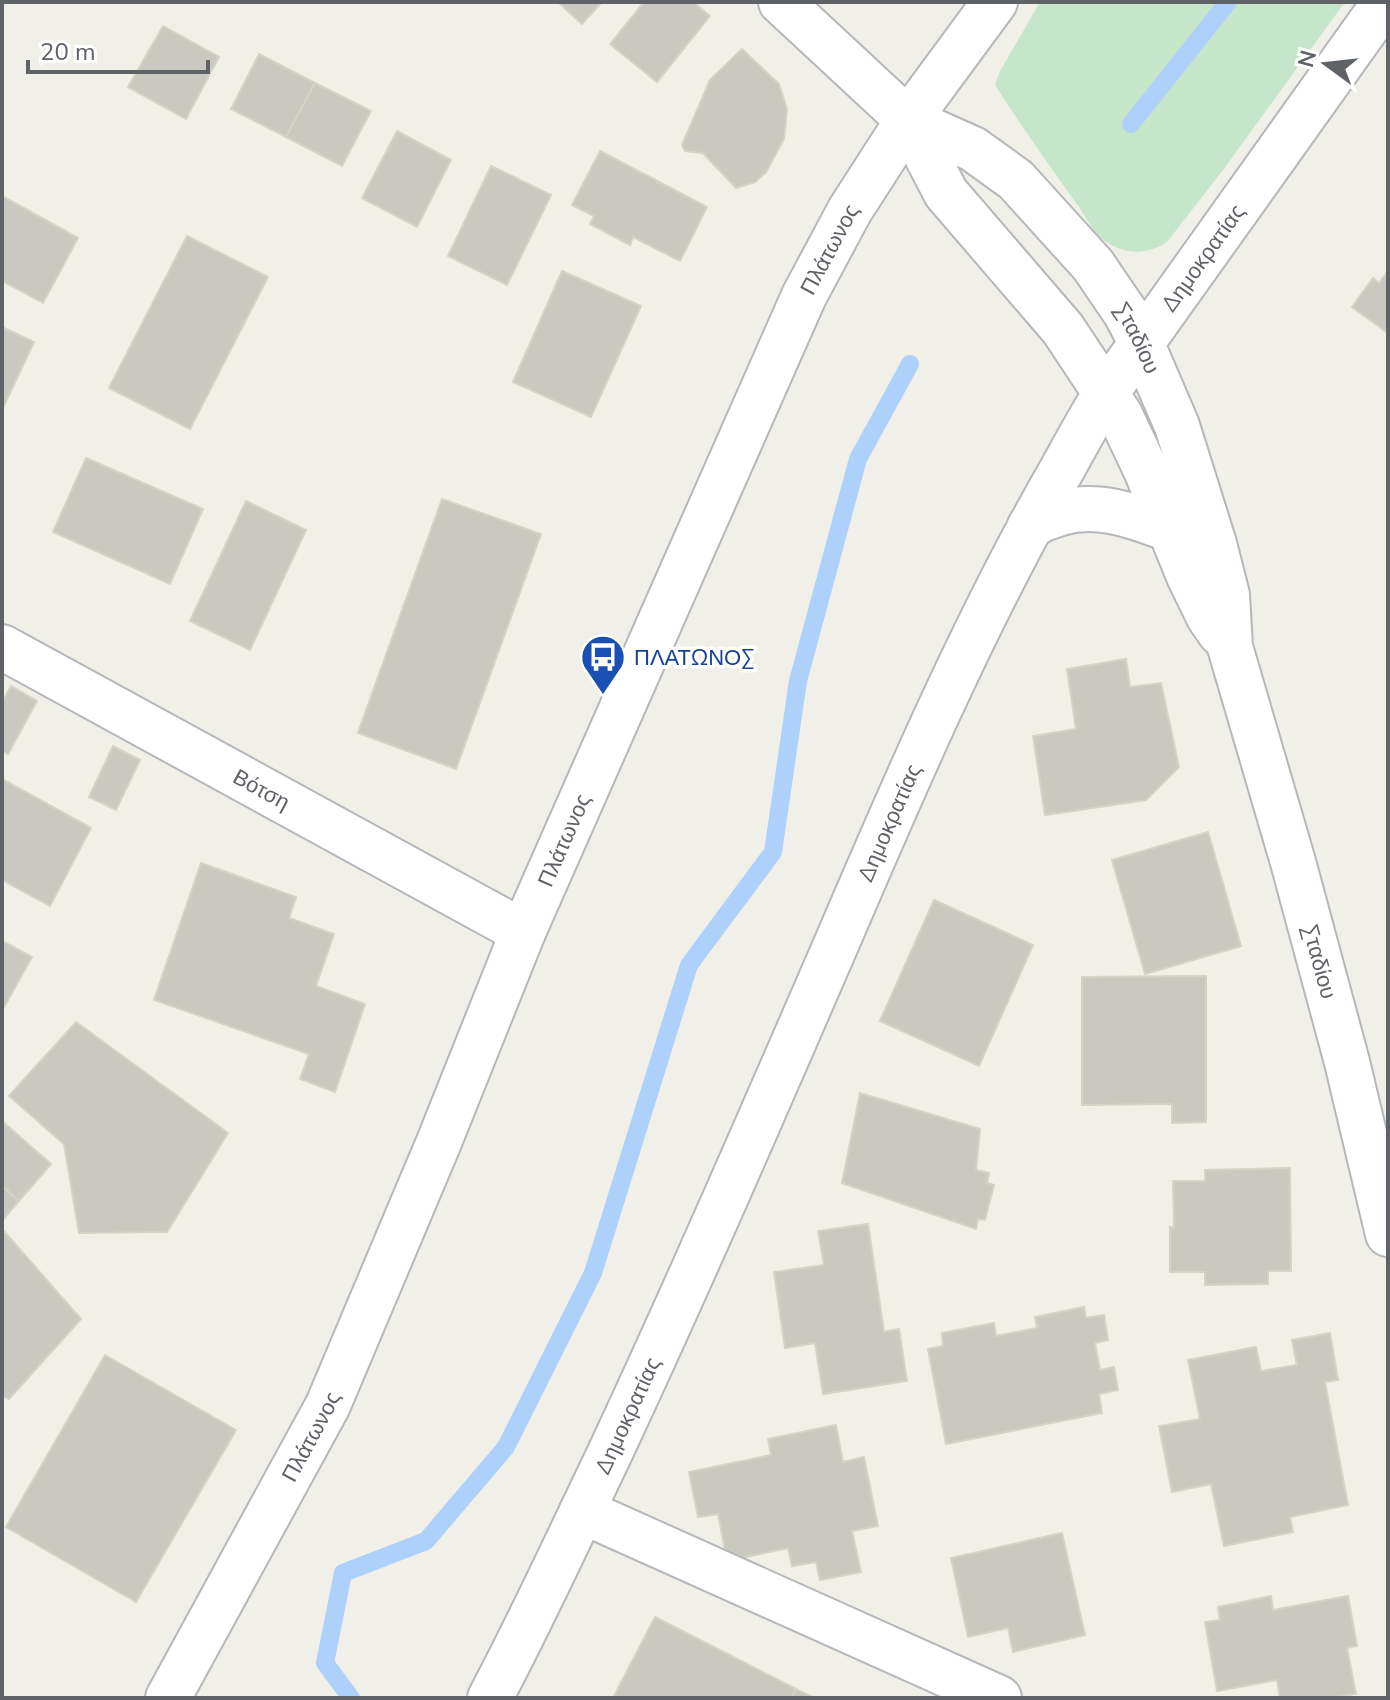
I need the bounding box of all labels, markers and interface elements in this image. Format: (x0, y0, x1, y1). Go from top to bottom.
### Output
scale bar (28, 24, 208, 74)
north arrow (1286, 24, 1366, 104)
text: 20 m (40, 36, 96, 68)
text: N (1291, 47, 1324, 71)
street label: Δημοκρατίας (1154, 198, 1252, 318)
street label: Πλάτωνος (793, 199, 866, 300)
street label: Σταδίου (1107, 297, 1167, 378)
bus stop icon: ΠΛΑΤΩΝΟΣ (579, 633, 627, 696)
place label: ΠΛΑΤΩΝΟΣ (634, 643, 754, 673)
street label: Δημοκρατίας (851, 759, 929, 887)
street label: Βότση (227, 762, 295, 818)
street label: Πλάτωνος (531, 789, 598, 892)
street label: Σταδίου (1295, 921, 1343, 1002)
street label: Δημοκρατίας (588, 1353, 668, 1480)
street label: Πλάτωνος (275, 1387, 348, 1487)

